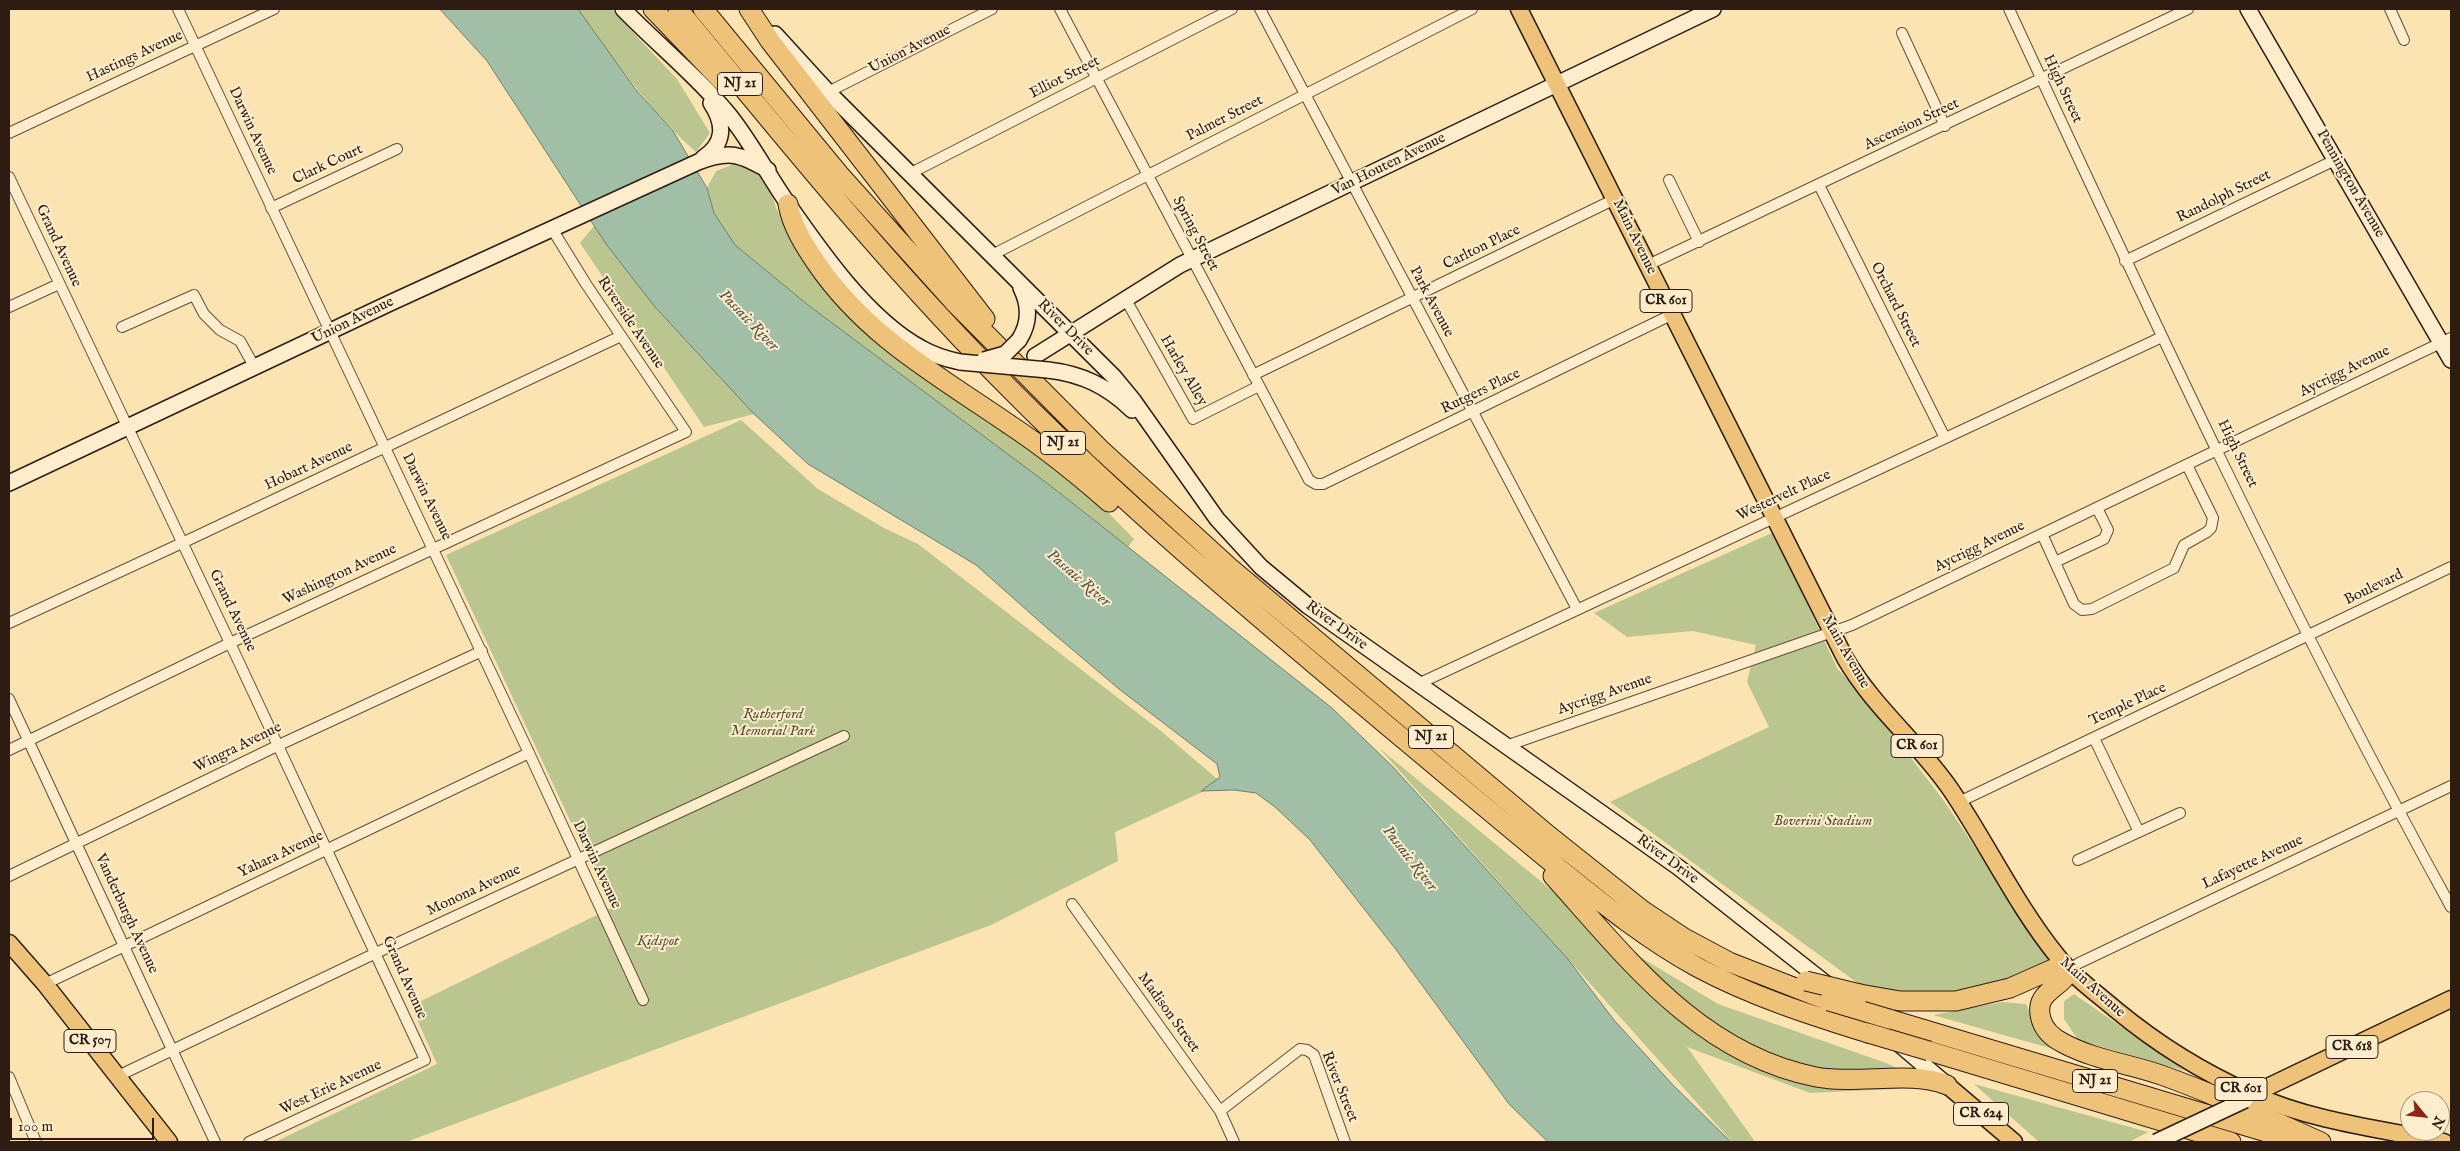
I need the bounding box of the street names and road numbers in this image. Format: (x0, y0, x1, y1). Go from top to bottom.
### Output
street label: Union Avenue (866, 22, 954, 78)
street label: Hastings Avenue (84, 27, 186, 87)
street label: High Street (2038, 52, 2086, 126)
street label: Elliot Street (1027, 53, 1103, 103)
road number: NJ 21 (718, 72, 762, 96)
street label: Darwin Avenue (224, 84, 280, 178)
street label: Palmer Street (1184, 92, 1266, 146)
street label: Ascension Street (1862, 95, 1962, 155)
street label: Pennington Avenue (2312, 127, 2388, 241)
street label: Van Houten Avenue (1329, 130, 1449, 200)
street label: Clark Court (290, 141, 366, 189)
street label: Randolph Street (2174, 166, 2274, 228)
street label: Spring Street (1168, 194, 1222, 274)
street label: Main Avenue (1608, 196, 1660, 278)
street label: Grand Avenue (31, 202, 85, 290)
street label: Carlton Place (1440, 222, 1524, 274)
street label: Orchard Street (1866, 260, 1924, 350)
street label: Park Avenue (1405, 263, 1457, 341)
street label: Riverside Avenue (592, 273, 668, 373)
road number: CR 601 (1640, 290, 1692, 312)
street label: Union Avenue (309, 293, 397, 349)
street label: River Drive (1033, 296, 1097, 360)
street label: Harley Alley (1155, 332, 1211, 410)
street label: Aycrigg Avenue (2297, 342, 2393, 402)
street label: Rutgers Place (1438, 365, 1524, 419)
street label: High Street (2213, 417, 2261, 491)
road number: NJ 21 (1040, 432, 1086, 454)
street label: Hobart Avenue (262, 439, 356, 495)
street label: Darwin Avenue (397, 450, 455, 544)
street label: Westervelt Place (1734, 466, 1834, 526)
street label: Aycrigg Avenue (1932, 517, 2028, 577)
street label: Washington Avenue (280, 541, 400, 609)
street label: Boulevard (2342, 566, 2406, 610)
street label: Grand Avenue (204, 567, 260, 655)
street label: River Drive (1301, 597, 1371, 655)
street label: Main Avenue (1817, 612, 1873, 692)
street label: Aycrigg Avenue (1556, 670, 1654, 720)
street label: Temple Place (2087, 679, 2169, 731)
street label: Wingra Avenue (191, 719, 285, 777)
road number: NJ 21 (1408, 726, 1454, 749)
road number: CR 601 (1891, 734, 1943, 758)
street label: Darwin Avenue (568, 818, 624, 912)
street label: Yahara Avenue (236, 827, 326, 883)
street label: River Drive (1632, 831, 1702, 889)
street label: Lafayette Avenue (2200, 832, 2306, 894)
street label: Vanderburgh Avenue (90, 851, 162, 977)
street label: Monona Avenue (424, 861, 524, 921)
street label: Grand Avenue (378, 934, 430, 1022)
street label: Main Avenue (2056, 954, 2128, 1022)
street label: Madison Street (1133, 970, 1203, 1056)
road number: CR 507 (64, 1030, 116, 1052)
road number: CR 618 (2326, 1036, 2378, 1058)
street label: River Street (1317, 1049, 1361, 1125)
street label: West Erie Avenue (277, 1057, 385, 1119)
road number: NJ 21 (2072, 1070, 2118, 1092)
road number: CR 601 (2215, 1078, 2267, 1100)
road number: CR 624 (1954, 1102, 2008, 1126)

